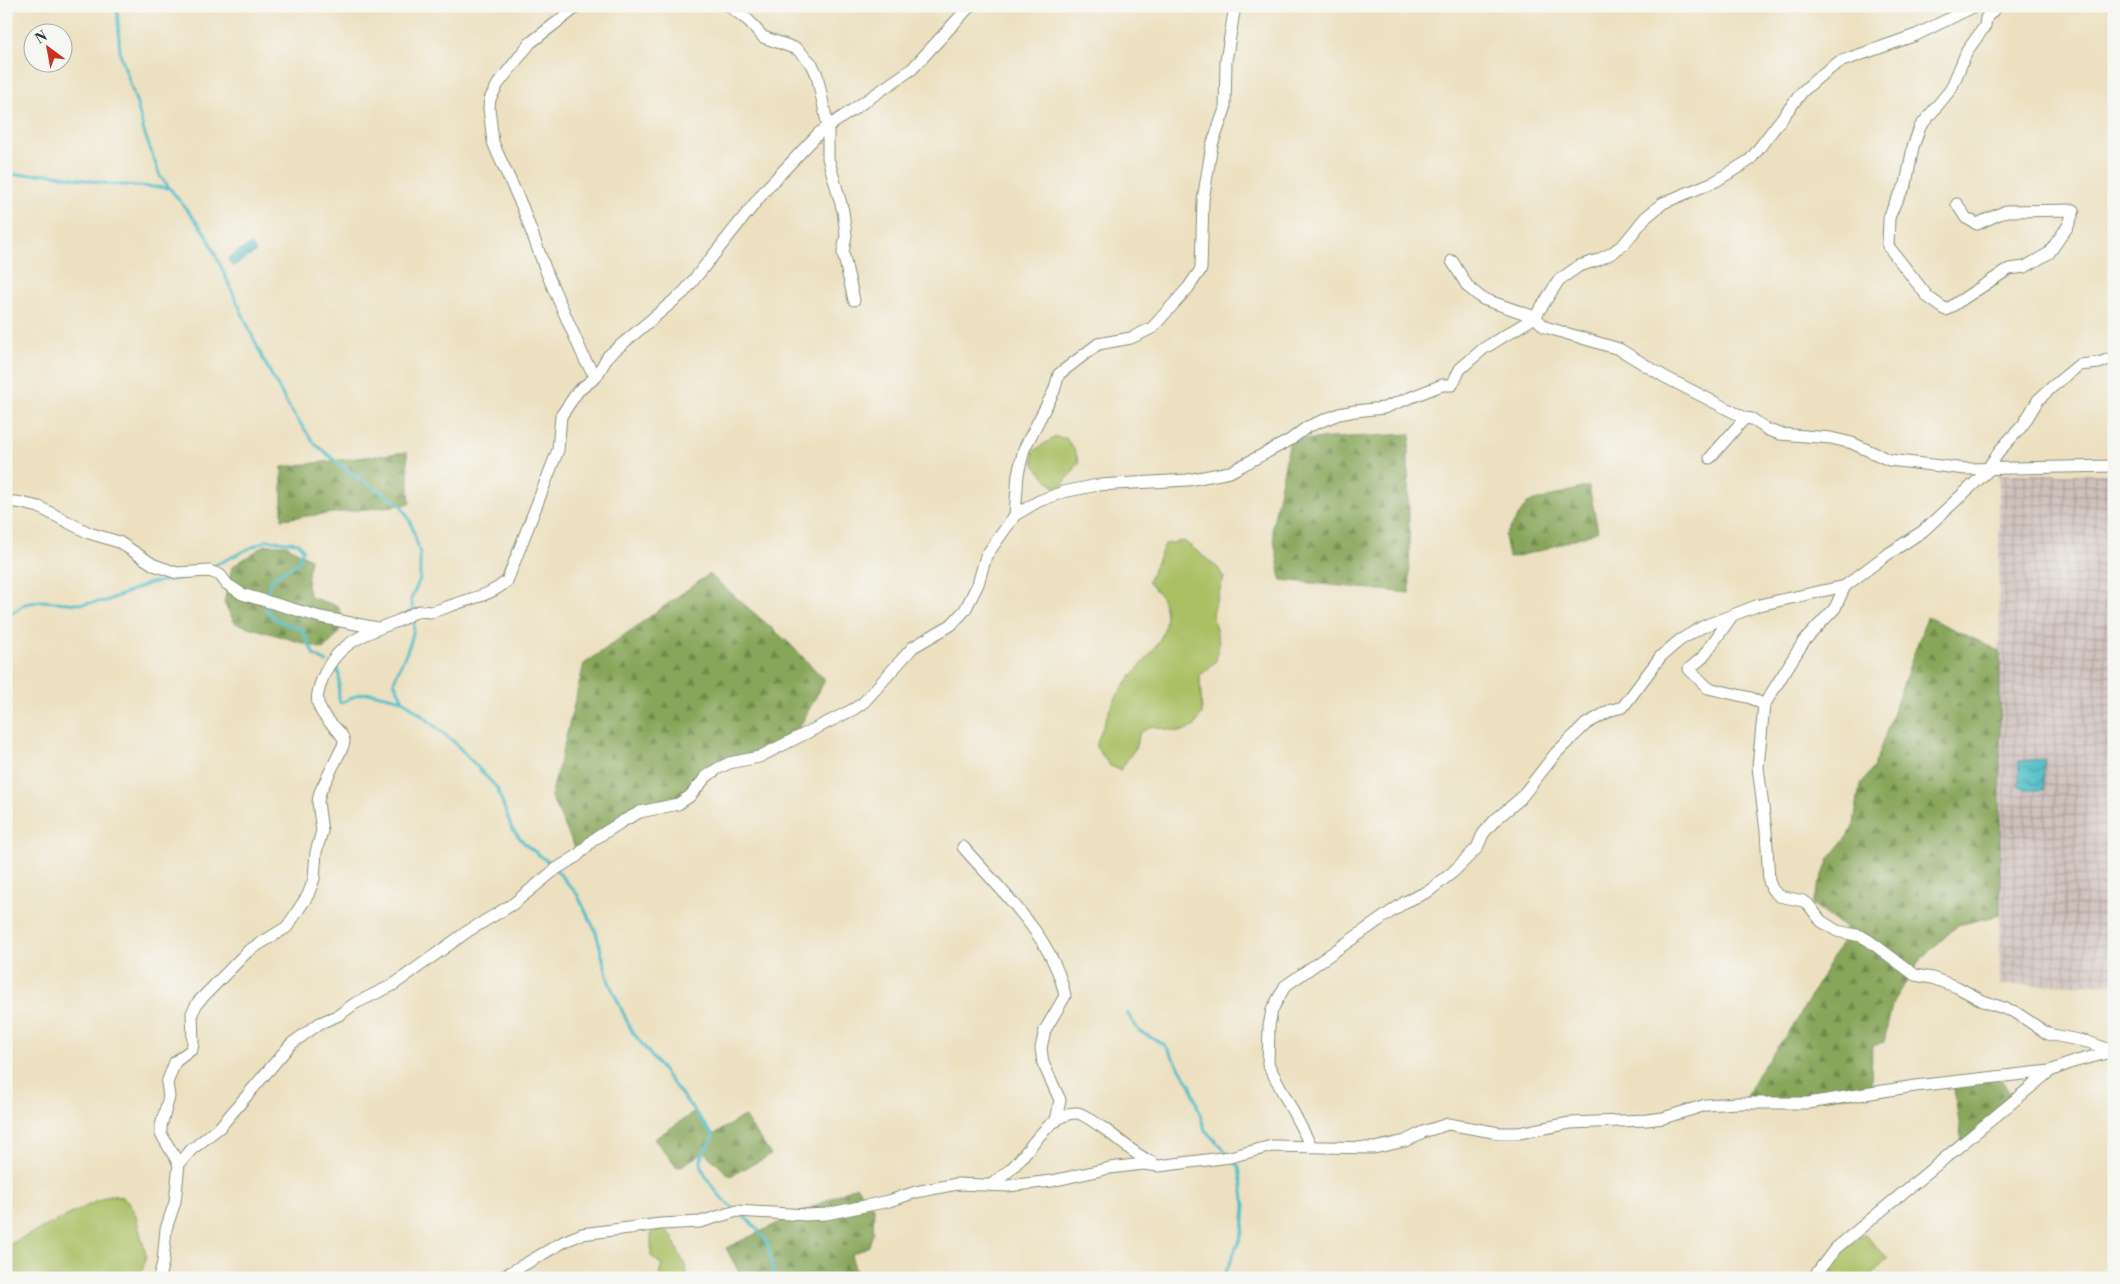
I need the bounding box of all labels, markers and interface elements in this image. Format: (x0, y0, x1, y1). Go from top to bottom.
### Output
north arrow (22, 22, 72, 72)
text: N (32, 27, 51, 48)

